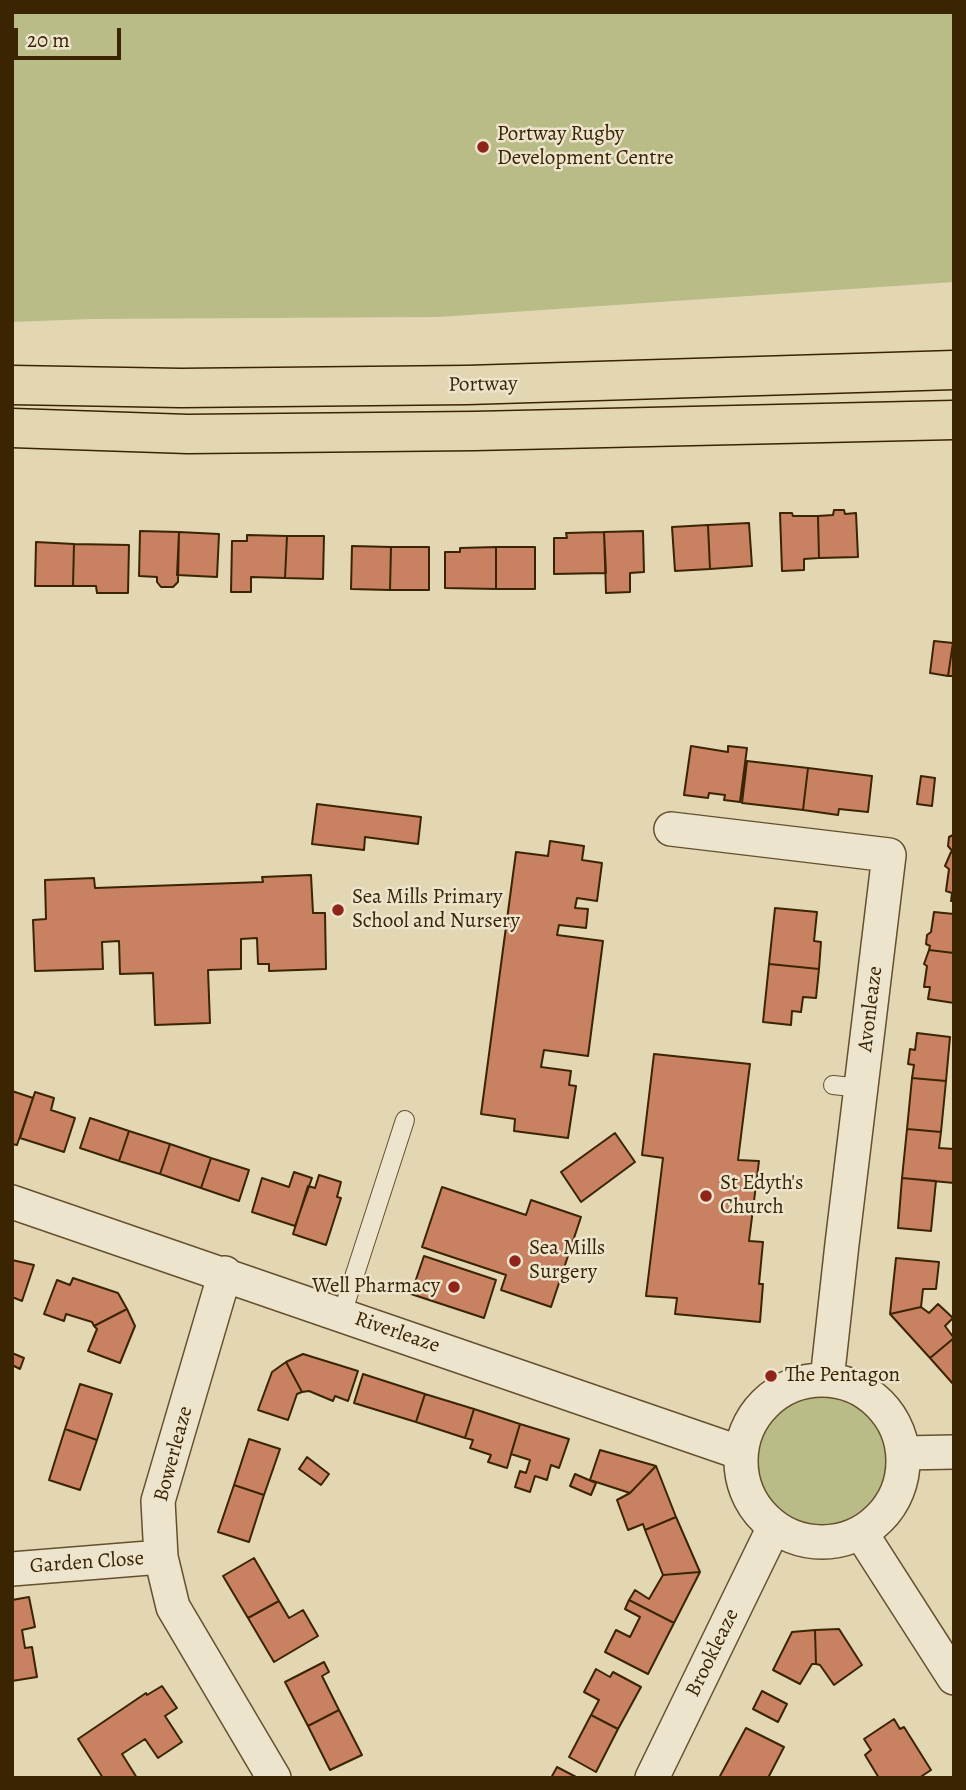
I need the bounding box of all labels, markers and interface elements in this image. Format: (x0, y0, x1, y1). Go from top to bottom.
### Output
scale bar (18, 14, 124, 58)
text: 20 m (27, 26, 70, 54)
place label: Portway Rugby Development Centre (497, 122, 674, 172)
marker: Portway Rugby Development Centre (475, 139, 491, 155)
street label: Portway (448, 372, 518, 398)
place label: Sea Mills Primary School and Nursery (352, 885, 520, 935)
marker: Sea Mills Primary School and Nursery (330, 902, 346, 918)
street label: Avonleaze (853, 965, 889, 1053)
place label: St Edyth's Church (720, 1171, 803, 1221)
marker: St Edyth's Church (698, 1188, 714, 1204)
place label: Sea Mills Surgery (529, 1236, 605, 1286)
marker: Sea Mills Surgery (507, 1253, 523, 1269)
place label: Well Pharmacy (312, 1274, 440, 1300)
marker: Well Pharmacy (446, 1279, 462, 1295)
street label: Riverleaze (351, 1307, 443, 1359)
place label: The Pentagon (785, 1363, 900, 1389)
marker: The Pentagon (763, 1368, 779, 1384)
street label: Bowerleaze (149, 1404, 199, 1504)
street label: Garden Close (29, 1546, 145, 1580)
street label: Brookleaze (681, 1605, 745, 1701)

